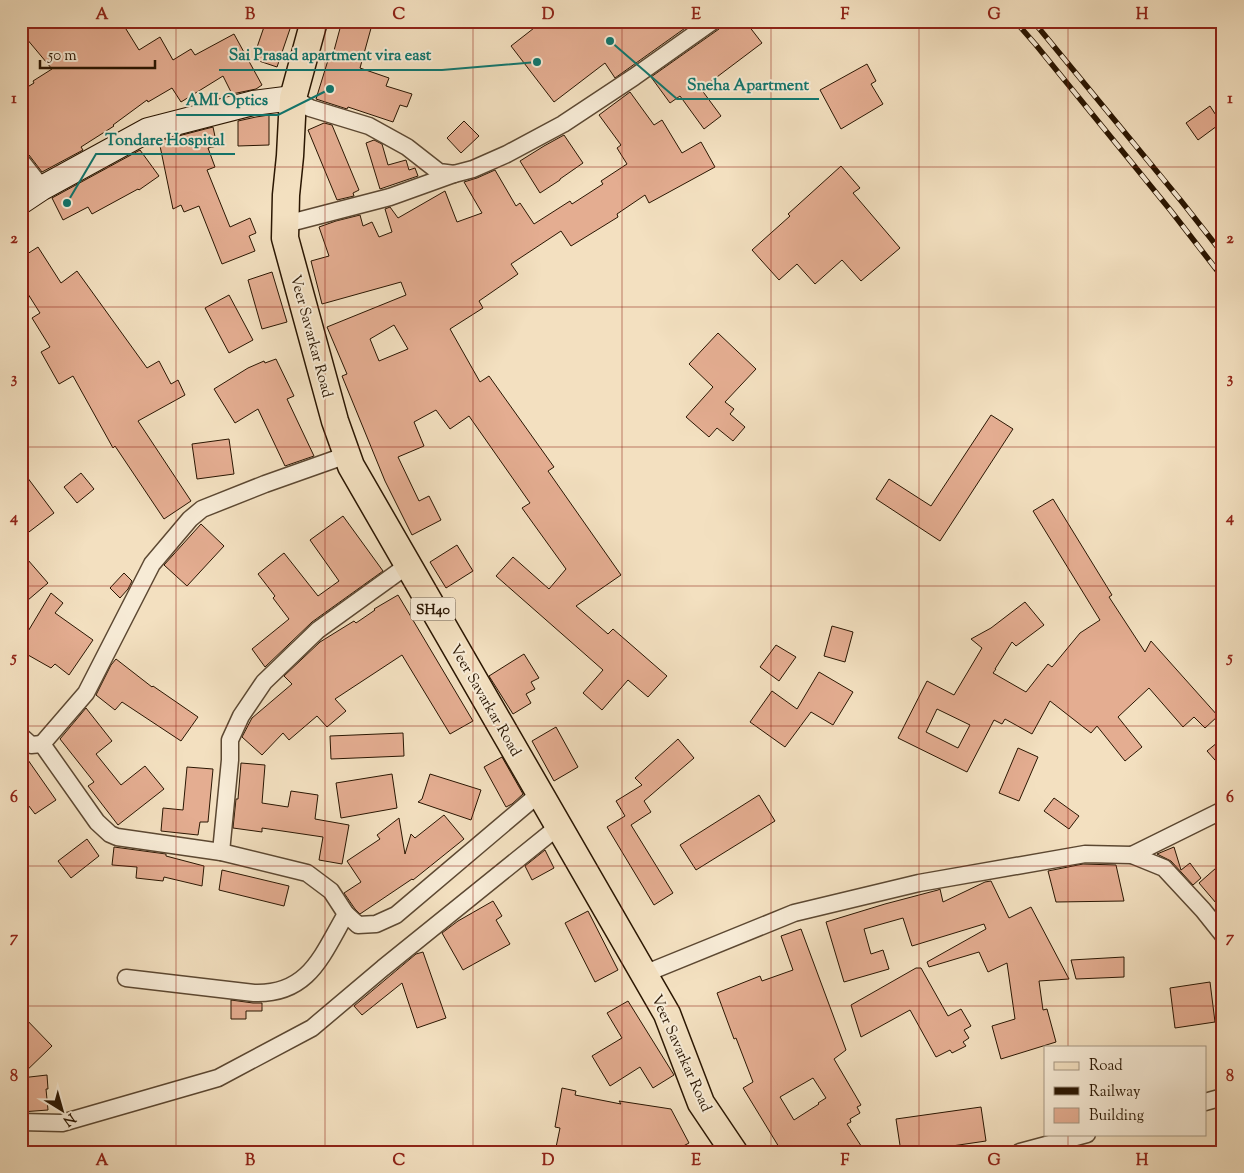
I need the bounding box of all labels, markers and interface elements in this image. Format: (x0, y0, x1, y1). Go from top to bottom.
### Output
text: A (96, 4, 109, 27)
text: B (245, 4, 255, 27)
text: C (393, 4, 406, 27)
text: D (542, 4, 555, 27)
text: E (691, 4, 701, 27)
text: F (841, 4, 850, 27)
text: G (987, 4, 1001, 27)
text: H (1136, 4, 1149, 27)
scale bar (40, 38, 155, 70)
callout: Sai Prasad apartment vira east (219, 39, 442, 70)
text: Sai Prasad apartment vira east (229, 45, 432, 68)
text: 50 m (47, 46, 77, 67)
callout: Sneha Apartment (677, 68, 819, 99)
text: Sneha Apartment (687, 75, 810, 98)
callout: AMI Optics (176, 84, 278, 115)
text: 1 (11, 88, 17, 111)
text: 1 (1227, 88, 1233, 111)
text: AMI Optics (186, 90, 268, 113)
callout: Tondare Hospital (96, 123, 235, 154)
text: Tondare Hospital (105, 130, 225, 153)
text: 2 (10, 228, 18, 251)
text: 2 (1226, 228, 1234, 251)
street label: Veer Savarkar Road (284, 273, 337, 401)
text: 3 (11, 368, 18, 391)
text: 3 (1227, 368, 1234, 391)
text: 4 (9, 507, 18, 530)
text: 4 (1225, 507, 1234, 530)
road number: SH40 (410, 598, 456, 620)
street label: Veer Savarkar Road (444, 641, 526, 761)
text: 5 (9, 647, 17, 670)
text: 5 (1225, 647, 1233, 670)
text: 6 (10, 787, 18, 810)
text: 6 (1226, 787, 1234, 810)
text: 7 (10, 927, 19, 950)
text: 7 (1226, 927, 1235, 950)
street label: Veer Savarkar Road (645, 992, 716, 1116)
legend (1044, 1046, 1206, 1136)
text: Road (1089, 1056, 1123, 1077)
text: 8 (10, 1066, 18, 1089)
text: 8 (1226, 1066, 1234, 1089)
text: Railway (1089, 1082, 1141, 1103)
north arrow (38, 1086, 88, 1136)
text: Building (1089, 1106, 1144, 1127)
text: N (58, 1107, 79, 1130)
text: A (96, 1150, 109, 1173)
text: B (245, 1150, 255, 1173)
text: C (393, 1150, 406, 1173)
text: D (542, 1150, 555, 1173)
text: E (691, 1150, 701, 1173)
text: F (841, 1150, 850, 1173)
text: G (987, 1150, 1001, 1173)
text: H (1136, 1150, 1149, 1173)

